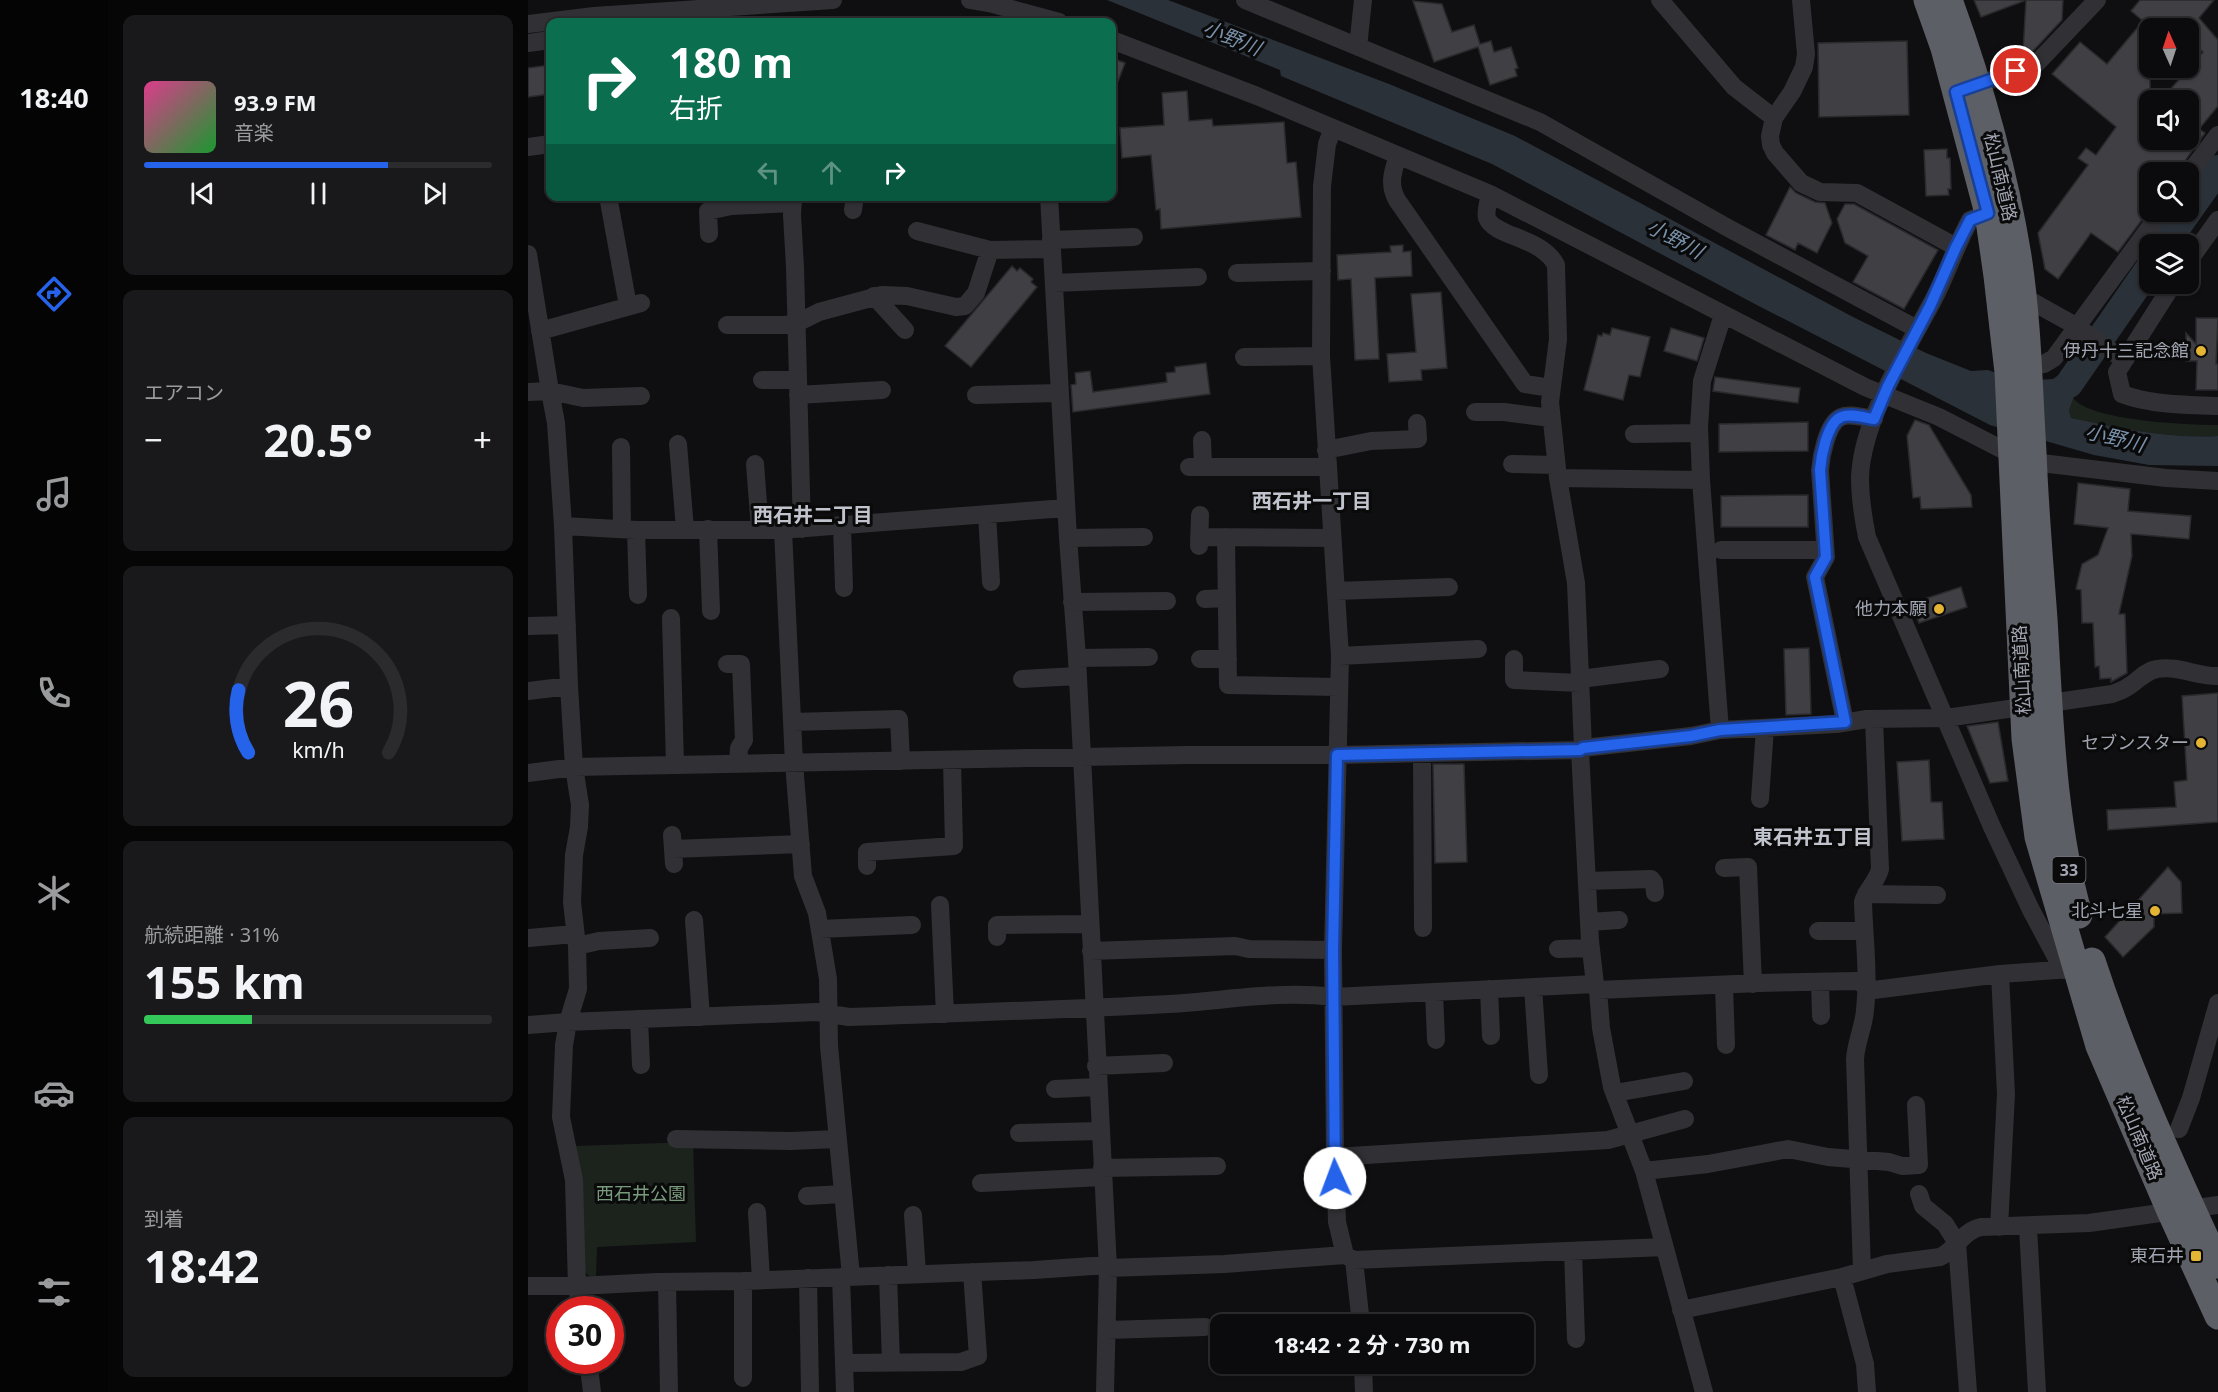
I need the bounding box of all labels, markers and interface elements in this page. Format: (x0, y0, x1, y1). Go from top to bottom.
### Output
water label: 小野川 (1199, 14, 1267, 62)
north arrow (2139, 18, 2199, 78)
map controls (2139, 18, 2199, 294)
text: 180 m (669, 33, 793, 90)
icon: right (570, 42, 648, 120)
pin (1990, 45, 2041, 96)
icon: arrive (1999, 54, 2032, 87)
text: 18:40 (19, 79, 89, 116)
text: 93.9 FM (234, 87, 316, 117)
text: 右折 (669, 89, 723, 126)
button: sound (2139, 90, 2199, 150)
text: 音楽 (234, 119, 274, 146)
street label: 松山南道路 (1979, 130, 2023, 223)
icon: left (752, 156, 785, 189)
icon: ahead (815, 156, 848, 189)
icon: right (878, 156, 911, 189)
button: search (2139, 162, 2199, 222)
icon: previous (186, 177, 219, 210)
icon: pause (302, 177, 335, 210)
icon: next (418, 177, 451, 210)
water label: 小野川 (1642, 213, 1710, 266)
button: layers (2139, 234, 2199, 294)
icon: directions (33, 273, 75, 315)
place label: 伊丹十三記念館 (2063, 338, 2189, 362)
marker: 伊丹十三記念館 (2194, 344, 2208, 358)
text: エアコン (144, 379, 224, 406)
text: 20.5° (264, 409, 372, 470)
text: − (144, 417, 163, 462)
text: + (473, 417, 492, 462)
water label: 小野川 (2083, 417, 2149, 458)
icon: music (33, 473, 75, 515)
district label: 西石井一丁目 (1252, 487, 1372, 514)
district label: 西石井二丁目 (753, 501, 873, 528)
place label: 他力本願 (1855, 596, 1927, 620)
marker: 他力本願 (1932, 602, 1946, 616)
street label: 松山南道路 (2007, 624, 2035, 716)
text: 26 (282, 660, 354, 745)
icon: phone (33, 672, 75, 714)
place label: セブンスター (2081, 730, 2189, 754)
text: km/h (292, 735, 344, 764)
marker: セブンスター (2194, 736, 2208, 750)
district label: 東石井五丁目 (1753, 823, 1873, 850)
road number: 33 (2052, 857, 2086, 883)
icon: climate (33, 872, 75, 914)
place label: 北斗七星 (2071, 898, 2143, 922)
marker: 北斗七星 (2148, 904, 2162, 918)
text: 航続距離 · 31% (144, 921, 279, 948)
text: 155 km (144, 951, 305, 1012)
icon: car (33, 1072, 75, 1114)
street label: 松山南道路 (2111, 1091, 2169, 1184)
position arrow (1303, 1146, 1367, 1210)
park label: 西石井公園 (596, 1181, 686, 1205)
text: 到着 (144, 1205, 184, 1232)
text: 18:42 (144, 1235, 260, 1296)
place label: 東石井 (2130, 1243, 2184, 1267)
marker: 東石井 (2189, 1249, 2203, 1263)
icon: filters (33, 1271, 75, 1313)
speed limit sign: 30 (546, 1296, 624, 1374)
text: 18:42 · 2 分 · 730 m (1274, 1329, 1471, 1359)

